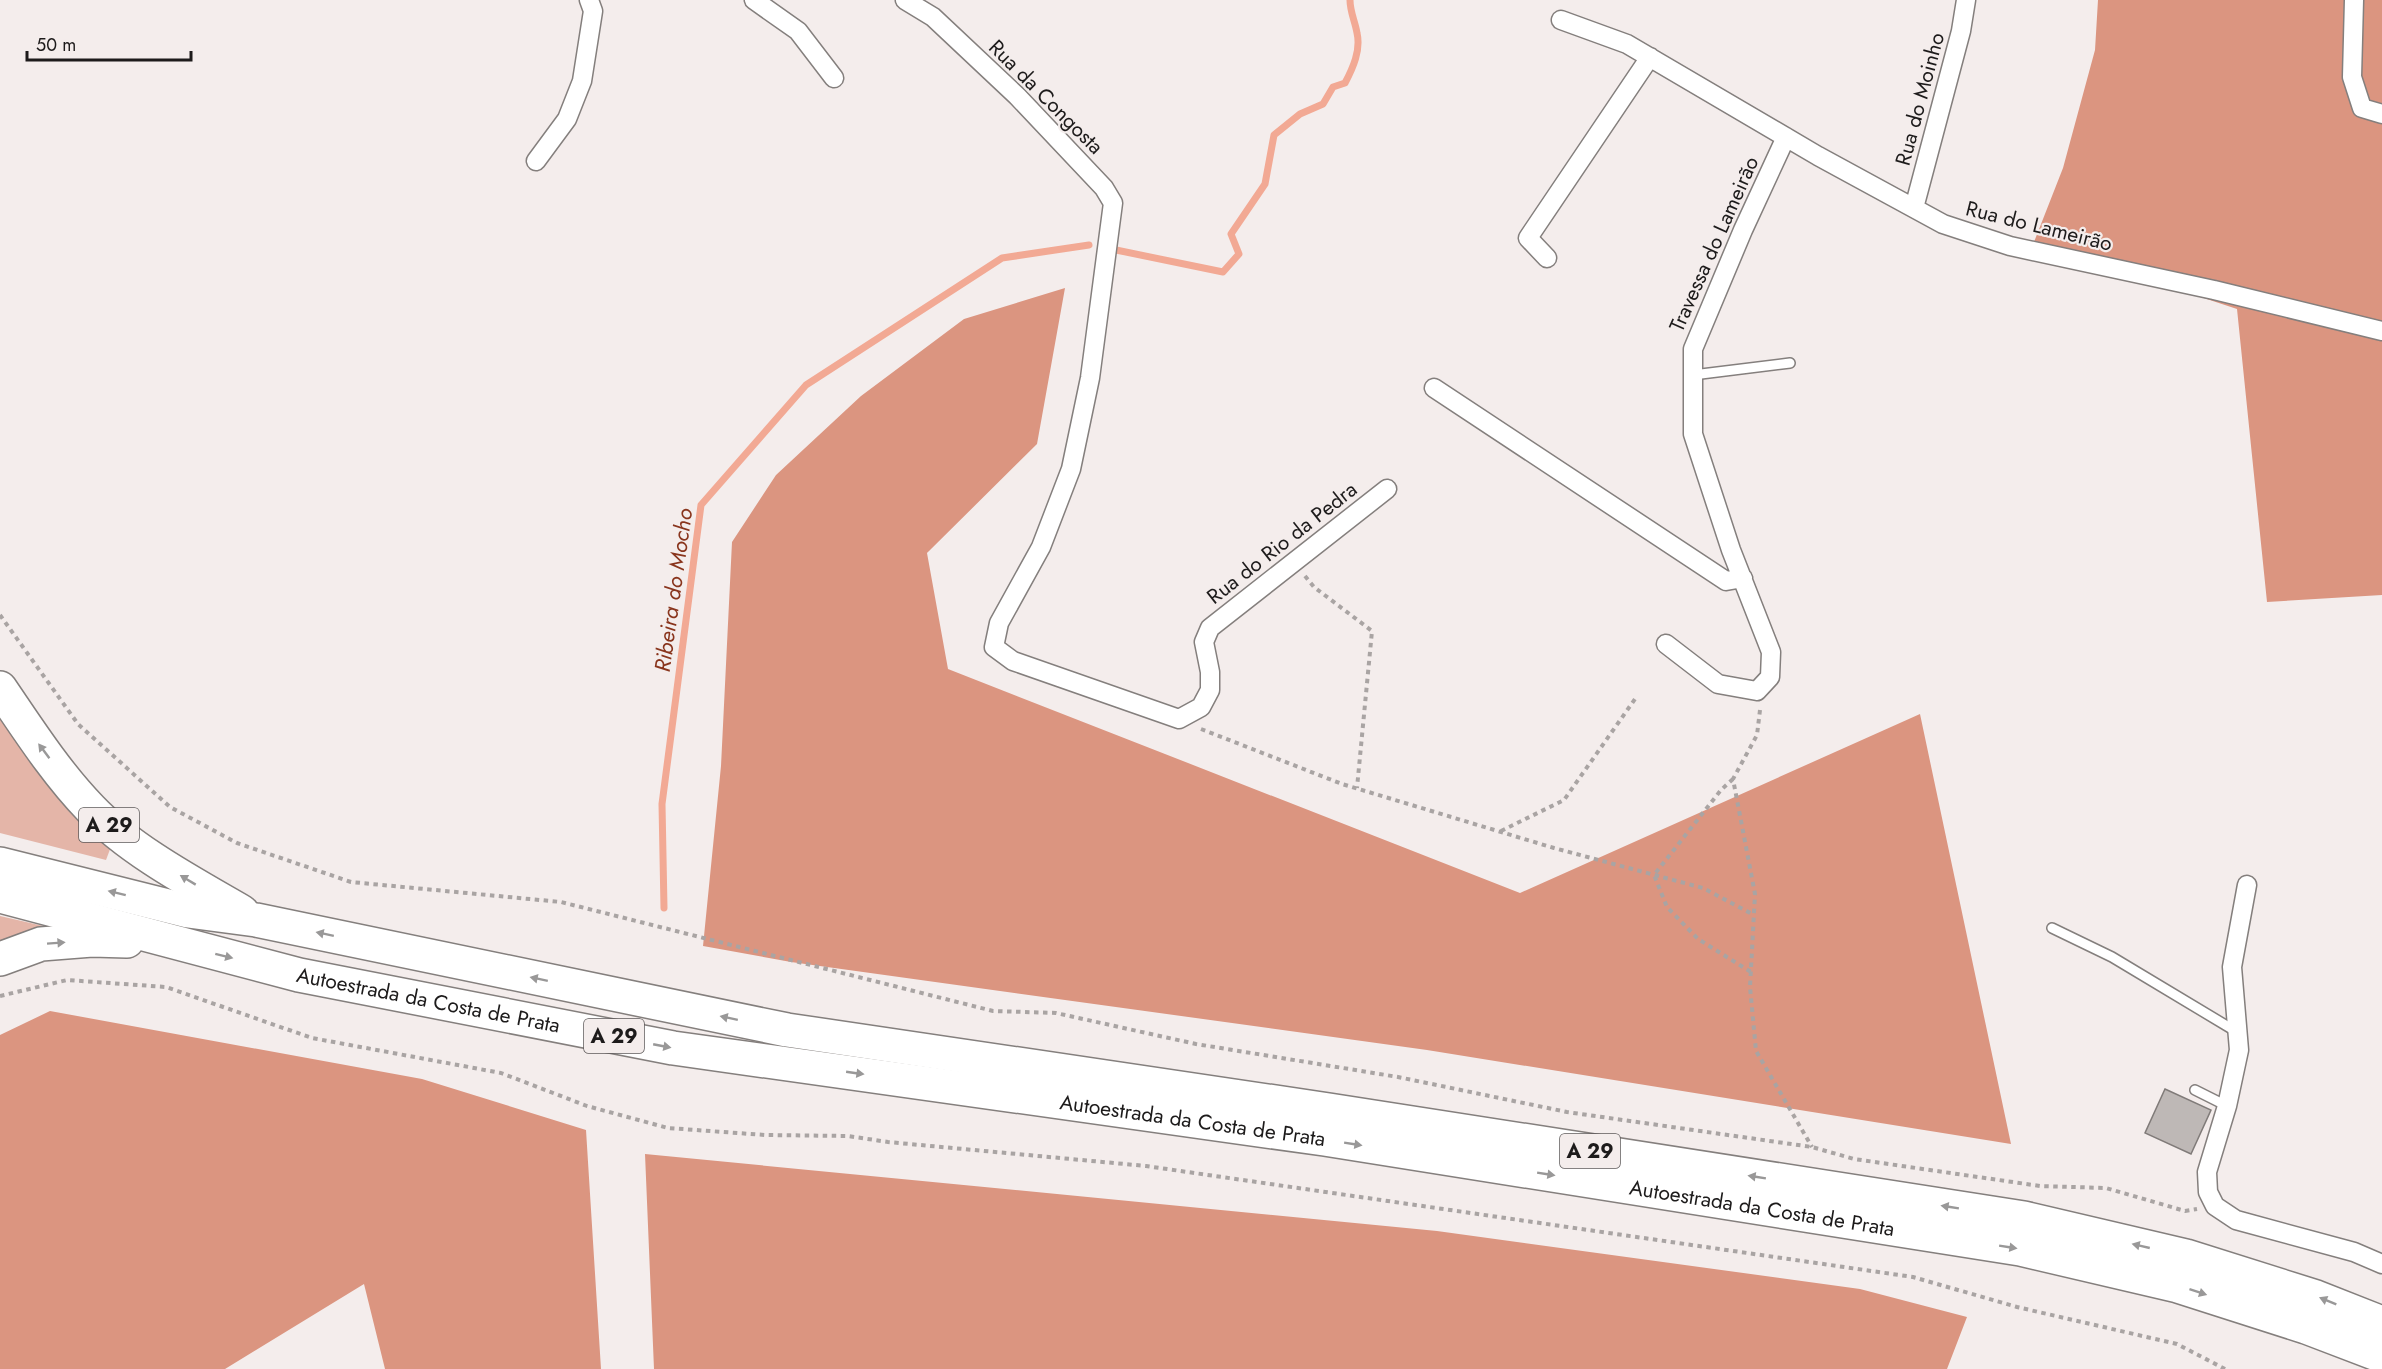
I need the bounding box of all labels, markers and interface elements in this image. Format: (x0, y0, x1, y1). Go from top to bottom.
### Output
scale bar (27, 24, 190, 62)
street label: Rua do Moinho (1888, 29, 1952, 169)
text: 50 m (36, 32, 76, 58)
street label: Rua da Congosta (982, 33, 1110, 161)
street label: Travessa do Lameirão (1662, 151, 1766, 337)
street label: Rua do Lameirão (1963, 193, 2115, 259)
street label: Rua do Rio da Pedra (1201, 475, 1363, 611)
water label: Ribeira do Mocho (646, 506, 700, 674)
one-way arrow (39, 743, 51, 758)
road number: A 29 (79, 808, 139, 842)
one-way arrow (180, 875, 196, 886)
one-way arrow (107, 888, 126, 898)
one-way arrow (315, 929, 334, 939)
one-way arrow (46, 938, 65, 948)
one-way arrow (215, 951, 233, 961)
street label: Autoestrada da Costa de Prata (294, 960, 563, 1041)
one-way arrow (529, 974, 548, 983)
one-way arrow (720, 1013, 739, 1022)
road number: A 29 (584, 1019, 644, 1053)
one-way arrow (653, 1042, 672, 1051)
one-way arrow (845, 1069, 864, 1078)
street label: Autoestrada da Costa de Prata (1058, 1087, 1327, 1154)
road number: A 29 (1560, 1134, 1620, 1168)
one-way arrow (1344, 1139, 1363, 1148)
one-way arrow (1537, 1170, 1556, 1179)
street label: Autoestrada da Costa de Prata (1627, 1172, 1897, 1244)
one-way arrow (1748, 1172, 1767, 1181)
one-way arrow (1940, 1202, 1959, 1211)
one-way arrow (2132, 1240, 2150, 1250)
one-way arrow (1999, 1243, 2018, 1252)
one-way arrow (2189, 1288, 2207, 1297)
one-way arrow (2318, 1296, 2336, 1306)

